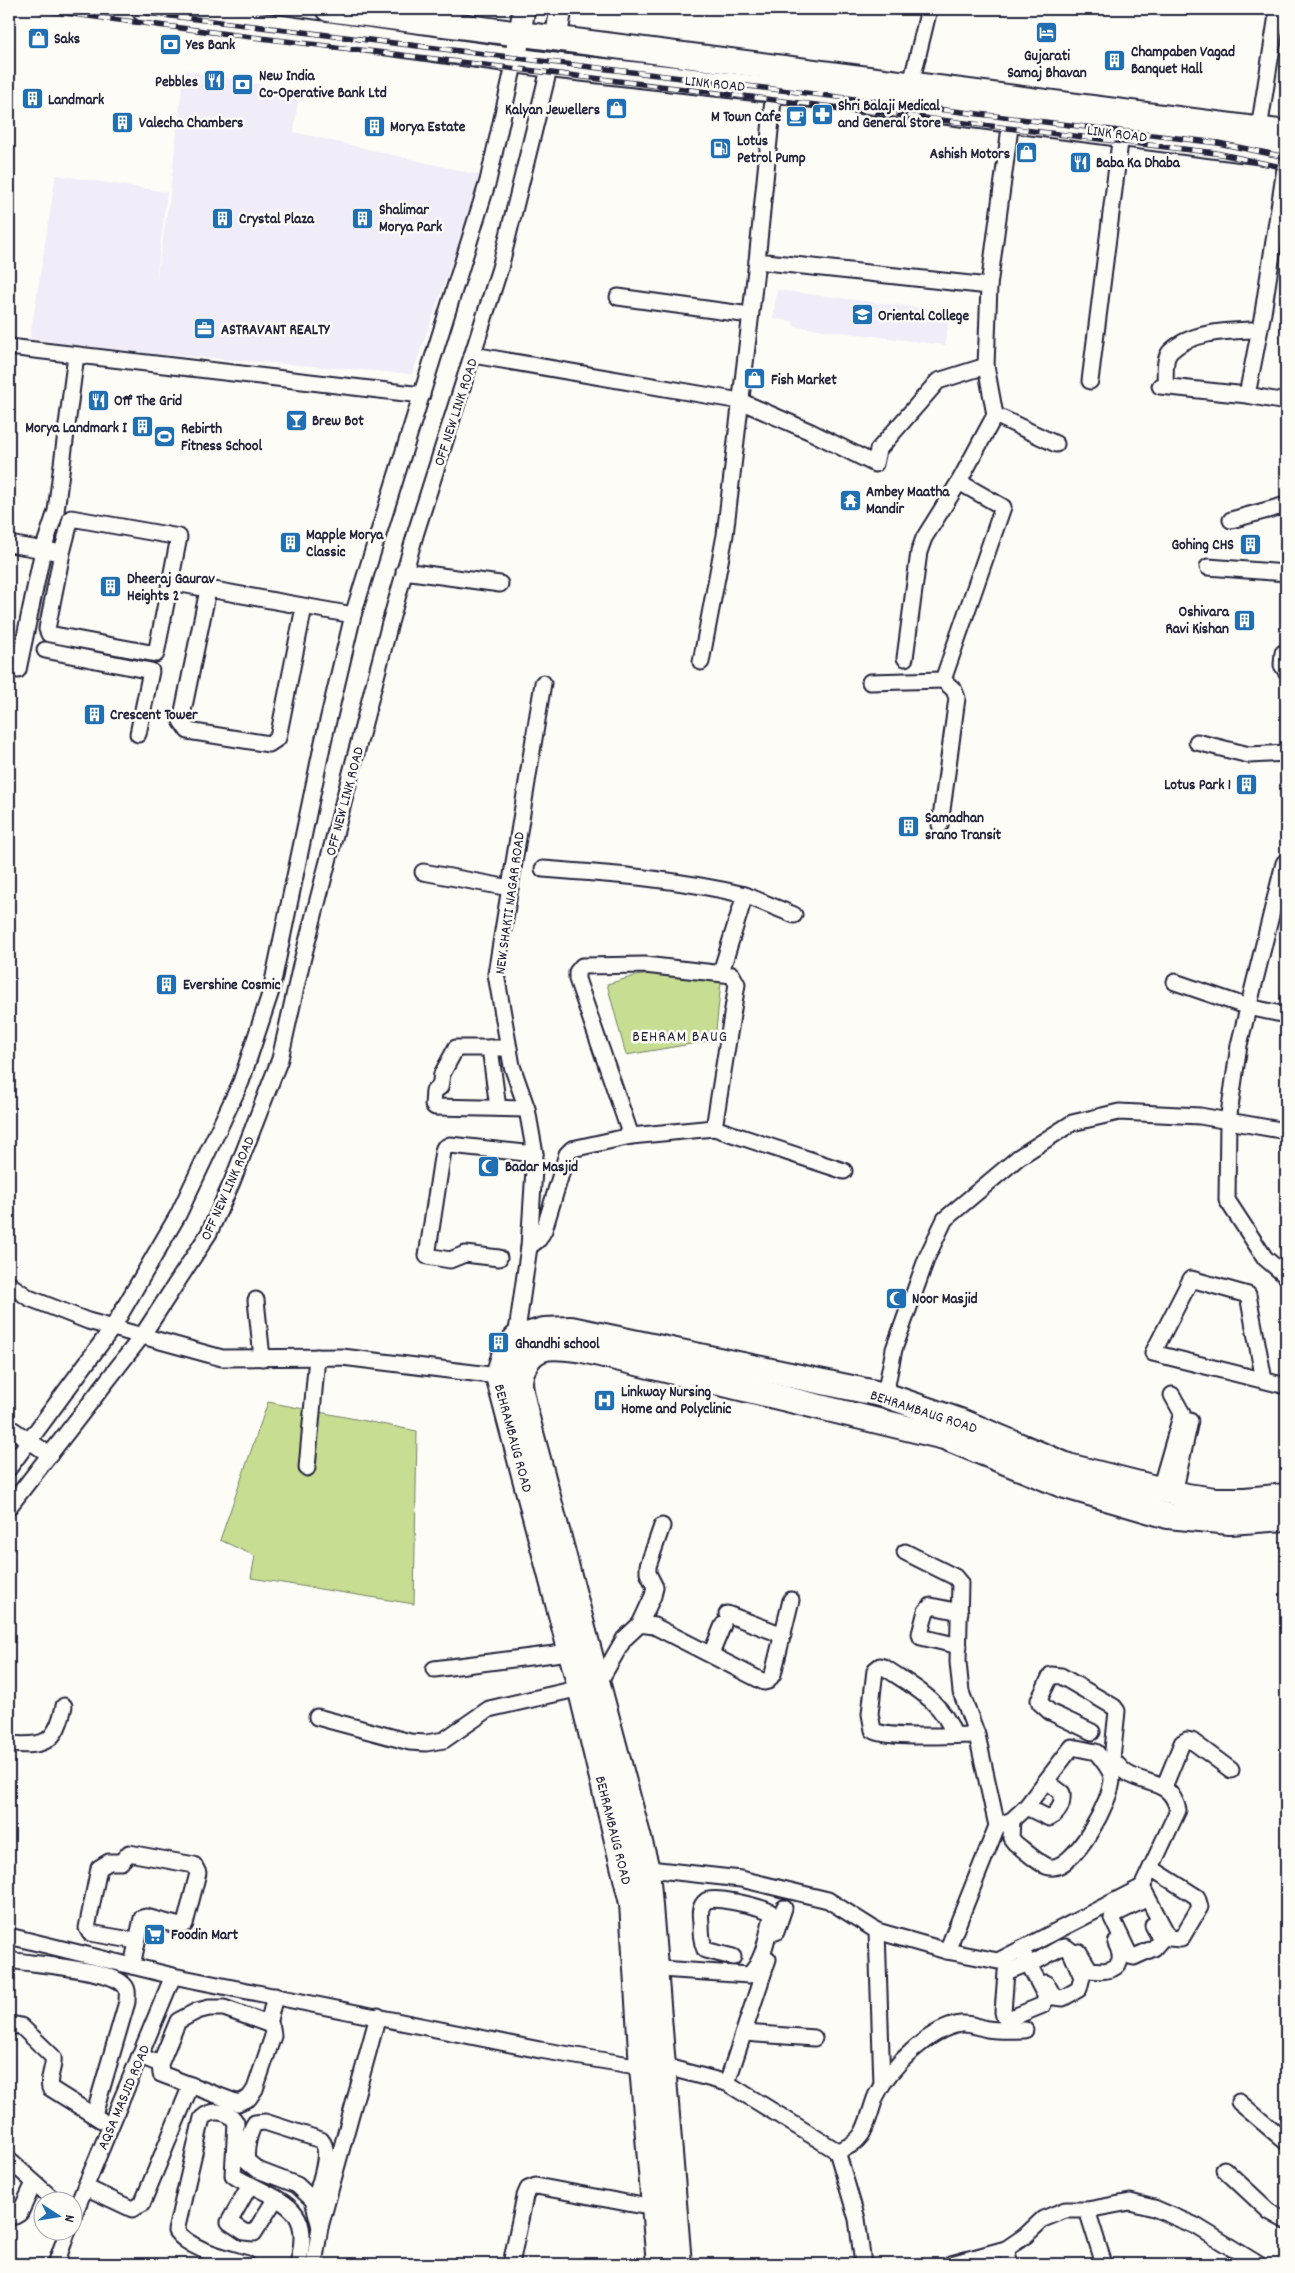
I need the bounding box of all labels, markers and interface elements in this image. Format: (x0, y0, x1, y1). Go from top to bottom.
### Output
hotel icon: Gujarati Samaj Bhavan (1035, 20, 1059, 44)
shop icon: Saks (26, 26, 50, 50)
place label: Saks (54, 29, 80, 51)
bank icon: Yes Bank (158, 32, 182, 56)
place label: Yes Bank (185, 35, 235, 57)
place label: Champaben Vagad Banquet Hall (1131, 42, 1235, 81)
place label: Gujarati Samaj Bhavan (1007, 46, 1087, 85)
building icon: Champaben Vagad Banquet Hall (1103, 48, 1127, 72)
place label: New India Co-Operative Bank Ltd (259, 66, 387, 105)
restaurant icon: Pebbles (202, 69, 226, 93)
street label: LINK ROAD (684, 71, 746, 99)
place label: Pebbles (155, 72, 198, 94)
bank icon: New India Co-Operative Bank Ltd (231, 72, 255, 96)
building icon: Landmark (20, 87, 44, 111)
place label: Landmark (48, 90, 104, 112)
place label: Shri Balaji Medical and General Store (838, 96, 941, 135)
shop icon: Kalyan Jewellers (604, 97, 628, 121)
place label: Kalyan Jewellers (505, 100, 600, 122)
pharmacy icon: Shri Balaji Medical and General Store (810, 102, 834, 126)
cafe icon: M Town Cafe (785, 104, 809, 128)
place label: M Town Cafe (711, 107, 781, 129)
building icon: Valecha Chambers (111, 110, 135, 134)
place label: Valecha Chambers (139, 113, 243, 135)
building icon: Morya Estate (362, 114, 386, 138)
place label: Morya Estate (390, 117, 466, 139)
street label: LINK ROAD (1085, 120, 1148, 150)
place label: Lotus Petrol Pump (737, 131, 806, 170)
fuel station icon: Lotus Petrol Pump (709, 137, 733, 161)
shop icon: Ashish Motors (1014, 141, 1038, 165)
place label: Ashish Motors (930, 144, 1010, 166)
restaurant icon: Baba Ka Dhaba (1068, 150, 1092, 174)
place label: Baba Ka Dhaba (1096, 153, 1181, 175)
place label: Shalimar Morya Park (379, 200, 442, 239)
building icon: Crystal Plaza (211, 206, 235, 230)
building icon: Shalimar Morya Park (351, 206, 375, 230)
place label: Crystal Plaza (239, 209, 315, 231)
school or university icon: Oriental College (850, 303, 874, 327)
place label: Oriental College (878, 306, 969, 328)
office icon: ASTRAVANT REALTY (193, 317, 217, 341)
place label: ASTRAVANT REALTY (221, 320, 331, 342)
street label: OFF NEW LINK ROAD (429, 356, 485, 469)
shop icon: Fish Market (743, 367, 767, 391)
place label: Fish Market (771, 370, 837, 392)
restaurant icon: Off The Grid (86, 388, 110, 412)
place label: Off The Grid (114, 391, 182, 413)
bar icon: Brew Bot (284, 408, 308, 432)
place label: Brew Bot (312, 411, 364, 433)
building icon: Morya Landmark I (131, 415, 155, 439)
place label: Morya Landmark I (25, 418, 127, 440)
place label: Rebirth Fitness School (181, 419, 262, 458)
sports icon: Rebirth Fitness School (153, 425, 177, 449)
place label: Ambey Maatha Mandir (866, 482, 950, 521)
temple icon: Ambey Maatha Mandir (838, 488, 862, 512)
place label: Mapple Morya Classic (306, 525, 384, 564)
building icon: Mapple Morya Classic (278, 531, 302, 555)
building icon: Gohing CHS (1238, 532, 1262, 556)
place label: Gohing CHS (1171, 535, 1234, 557)
place label: Dheeraj Gaurav Heights 2 (127, 569, 215, 608)
building icon: Dheeraj Gaurav Heights 2 (99, 575, 123, 599)
place label: Oshivara Ravi Kishan (1165, 602, 1230, 641)
building icon: Oshivara Ravi Kishan (1233, 608, 1257, 632)
building icon: Crescent Tower (82, 702, 106, 726)
place label: Crescent Tower (110, 705, 198, 727)
street label: OFF NEW LINK ROAD (321, 744, 371, 859)
building icon: Lotus Park 1 (1235, 772, 1259, 796)
place label: Lotus Park 1 (1164, 775, 1231, 797)
place label: Samadhan srano Transit (925, 808, 1002, 847)
building icon: Samadhan srano Transit (897, 814, 921, 838)
street label: NEW SHAKTI NAGAR ROAD (490, 830, 532, 976)
building icon: Evershine Cosmic (155, 972, 179, 996)
place label: Evershine Cosmic (183, 975, 281, 997)
district label: BEHRAM BAUG (632, 1026, 728, 1049)
street label: OFF NEW LINK ROAD (196, 1133, 262, 1244)
mosque icon: Badar Masjid (477, 1154, 501, 1178)
place label: Badar Masjid (505, 1157, 578, 1179)
mosque icon: Noor Masjid (884, 1286, 908, 1310)
place label: Noor Masjid (912, 1289, 978, 1311)
building icon: Ghandhi school (487, 1331, 511, 1355)
place label: Ghandhi school (515, 1334, 600, 1356)
street label: BEHRAMBAUG ROAD (487, 1382, 537, 1495)
place label: Linkway Nursing Home and Polyclinic (621, 1382, 731, 1421)
street label: BEHRAMBAUG ROAD (867, 1385, 980, 1441)
hospital icon: Linkway Nursing Home and Polyclinic (593, 1388, 617, 1412)
street label: BEHRAMBAUG ROAD (588, 1774, 636, 1887)
supermarket icon: Foodin Mart (143, 1922, 167, 1946)
place label: Foodin Mart (171, 1925, 239, 1947)
street label: AQSA MASJID ROAD (93, 2042, 157, 2154)
north arrow (32, 2190, 82, 2240)
text: N (58, 2213, 79, 2224)

